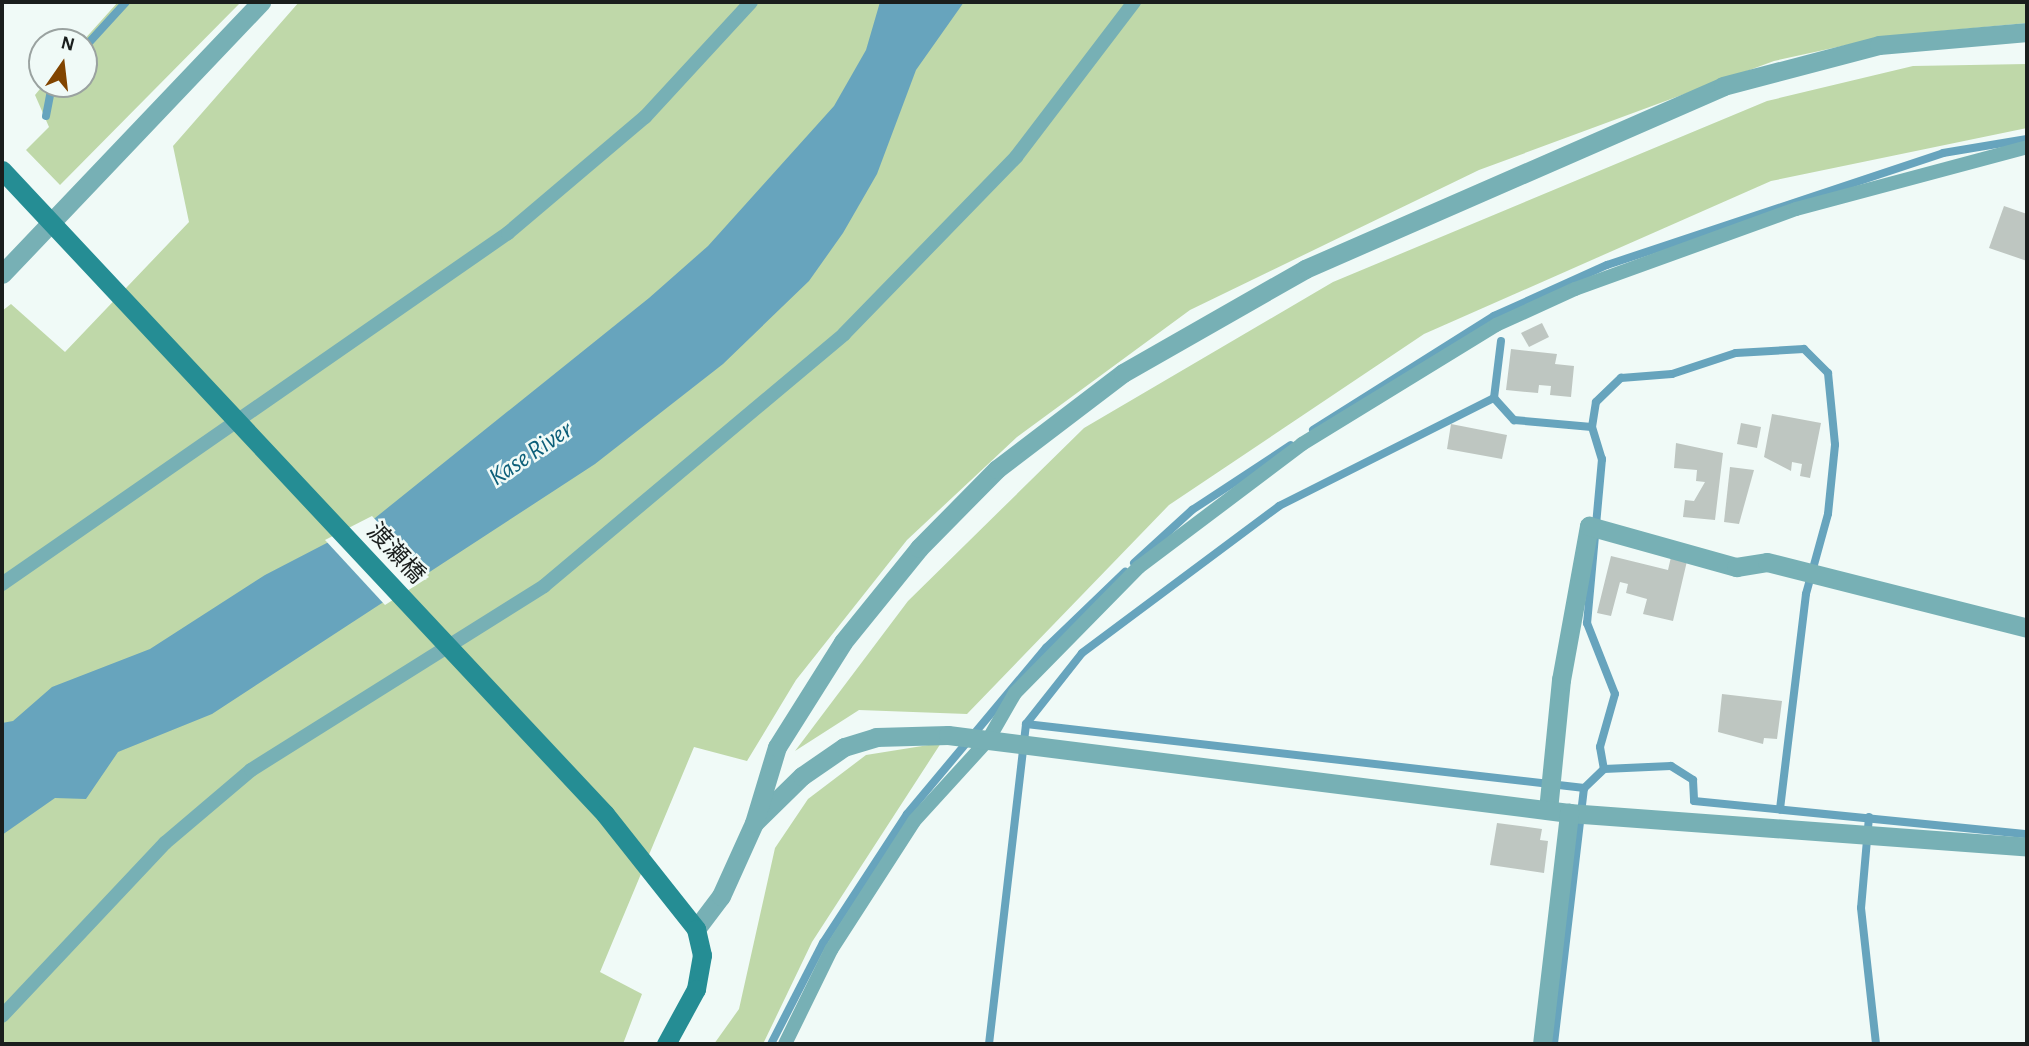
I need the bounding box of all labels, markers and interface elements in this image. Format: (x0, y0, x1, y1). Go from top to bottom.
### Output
north arrow (28, 28, 98, 98)
text: N (59, 33, 76, 55)
water label: Kase River (483, 415, 579, 493)
street label: 渡瀬橋 (360, 518, 430, 590)

